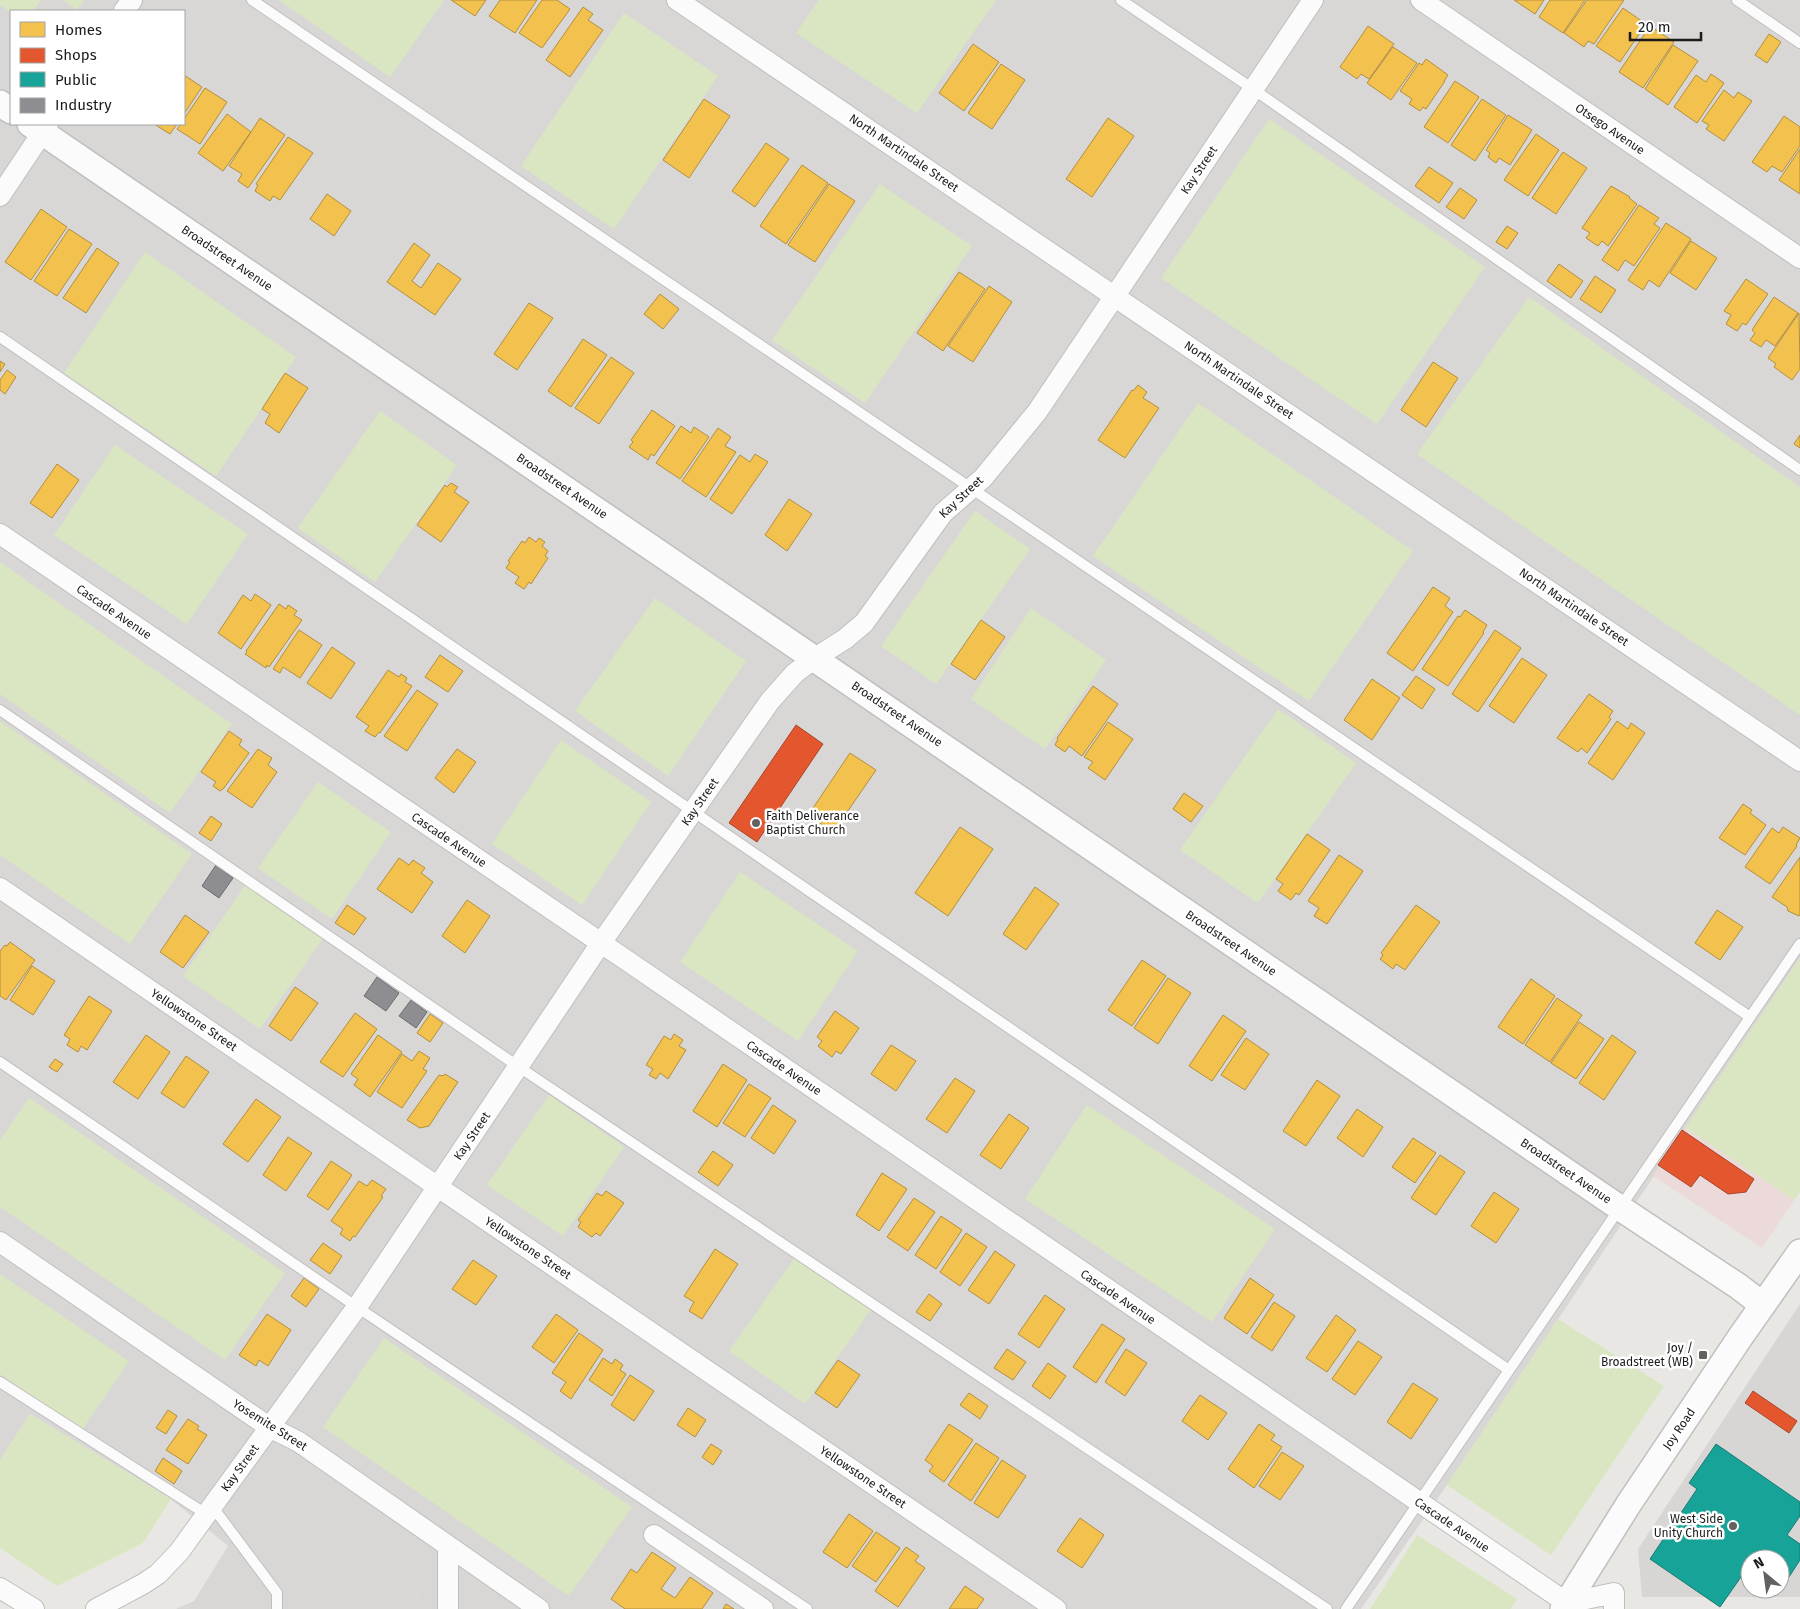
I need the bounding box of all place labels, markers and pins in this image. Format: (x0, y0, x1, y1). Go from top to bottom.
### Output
place label: Faith Deliverance Baptist Church (766, 809, 859, 837)
marker: Faith Deliverance Baptist Church (750, 817, 762, 829)
place label: Joy / Broadstreet (WB) (1601, 1341, 1693, 1369)
marker: Joy / Broadstreet (WB) (1697, 1349, 1709, 1361)
place label: West Side Unity Church (1654, 1512, 1723, 1540)
marker: West Side Unity Church (1727, 1520, 1739, 1532)

